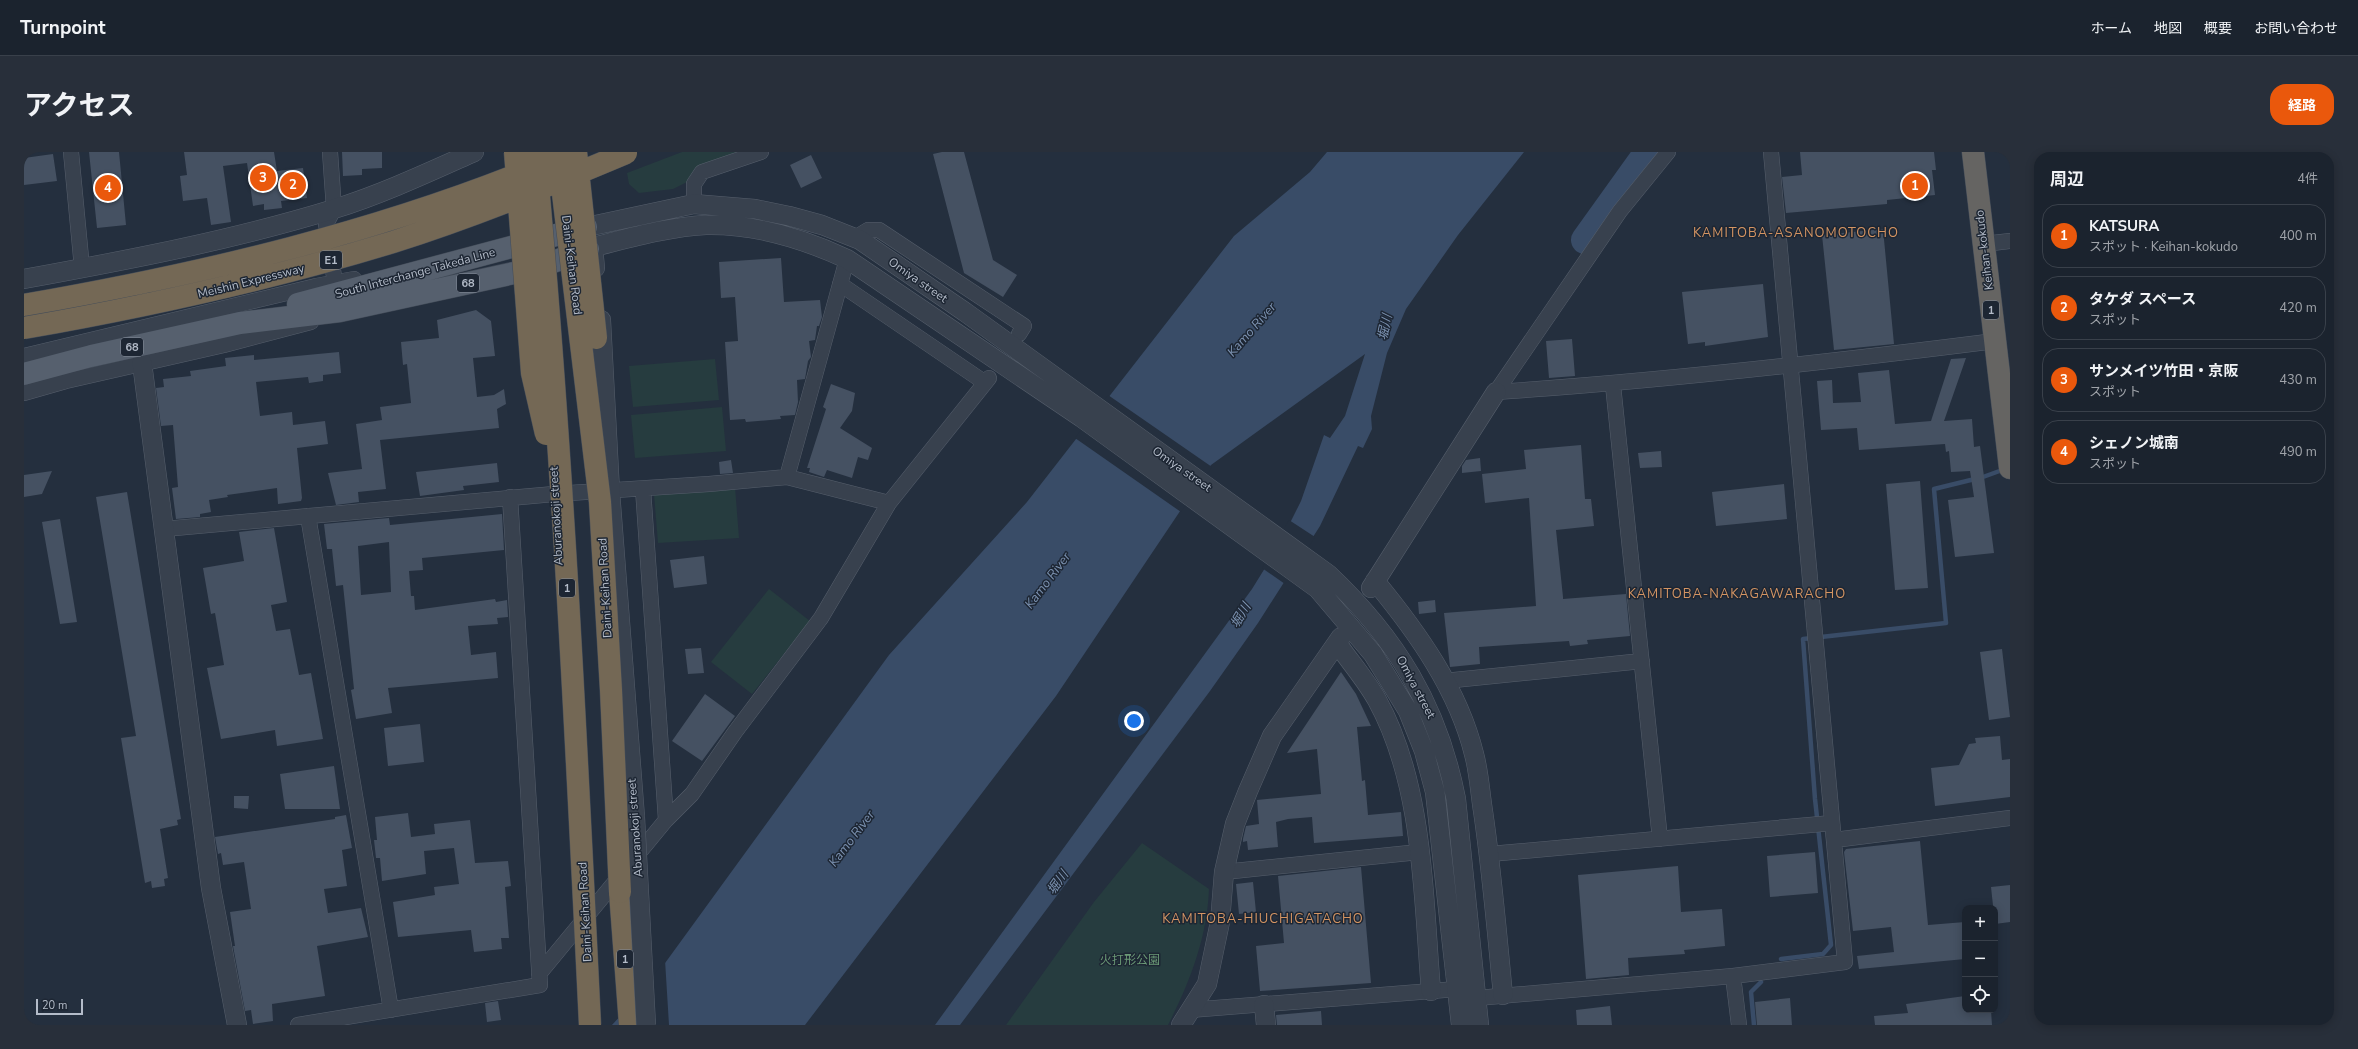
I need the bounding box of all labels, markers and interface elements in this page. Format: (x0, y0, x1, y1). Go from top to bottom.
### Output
text: Turnpoint (20, 15, 106, 41)
text: ホーム (2090, 19, 2132, 38)
text: 地図 (2154, 19, 2182, 38)
text: 概要 (2204, 19, 2232, 38)
text: お問い合わせ (2254, 19, 2338, 38)
button: 経路 (2270, 84, 2334, 125)
text: アクセス (24, 87, 135, 125)
pin: 3 (250, 163, 276, 193)
text: 周辺 (2050, 168, 2084, 191)
pin: 2 (280, 170, 306, 200)
text: 4件 (2297, 170, 2318, 188)
pin: 1 (1902, 171, 1928, 201)
pin: 4 (95, 173, 121, 203)
street label: Keihan-kokudo (1971, 209, 1997, 291)
street label: Daini-Keihan Road (558, 214, 586, 316)
text: KATSURA (2089, 216, 2159, 236)
district label: KAMITOBA-ASANOMOTOCHO (1693, 224, 1899, 242)
text: 1 (2060, 227, 2068, 245)
text: 400 m (2279, 227, 2317, 245)
text: スポット · Keihan-kokudo (2089, 238, 2238, 256)
street label: South Interchange Takeda Line (333, 244, 497, 302)
road number: E1 (320, 251, 342, 269)
street label: Omiya street (885, 254, 951, 307)
street label: Meishin Expressway (196, 260, 307, 302)
road number: 68 (457, 274, 479, 292)
text: タケダ スペース (2089, 289, 2196, 309)
water label: Kamo River (1223, 298, 1281, 361)
text: 2 (2060, 299, 2068, 317)
text: 420 m (2279, 299, 2317, 317)
road number: 1 (1983, 301, 1999, 319)
water label: 堀川 (1373, 311, 1397, 342)
text: スポット (2089, 311, 2141, 329)
road number: 68 (121, 338, 143, 356)
text: サンメイツ竹田・京阪 (2089, 361, 2239, 381)
text: 3 (2060, 371, 2068, 389)
text: 430 m (2279, 371, 2317, 389)
text: スポット (2089, 383, 2141, 401)
text: シェノン城南 (2089, 433, 2179, 453)
street label: Omiya street (1149, 443, 1215, 496)
text: 4 (2060, 443, 2068, 461)
text: 490 m (2279, 443, 2317, 461)
text: スポット (2089, 455, 2141, 473)
street label: Aburanokoji street (545, 465, 567, 566)
street label: Daini-Keihan Road (594, 538, 616, 638)
water label: Kamo River (1021, 548, 1075, 613)
road number: 1 (559, 579, 575, 597)
district label: KAMITOBA-NAKAGAWARACHO (1628, 585, 1846, 603)
water label: 堀川 (1226, 598, 1256, 631)
street label: Omiya street (1393, 653, 1440, 722)
your location (1124, 711, 1144, 731)
street label: Aburanokoji street (624, 777, 646, 878)
water label: Kamo River (825, 806, 879, 871)
street label: Daini-Keihan Road (574, 862, 596, 962)
water label: 堀川 (1043, 865, 1074, 898)
map controls (1962, 905, 1998, 1013)
button: + (1962, 905, 1998, 941)
district label: KAMITOBA-HIUCHIGATACHO (1162, 910, 1364, 928)
button: − (1962, 941, 1998, 977)
road number: 1 (617, 950, 633, 968)
park label: 火打形公園 (1100, 952, 1160, 968)
button: locate (1962, 977, 1998, 1013)
scale bar (36, 997, 83, 1016)
text: 20 m (42, 998, 67, 1013)

